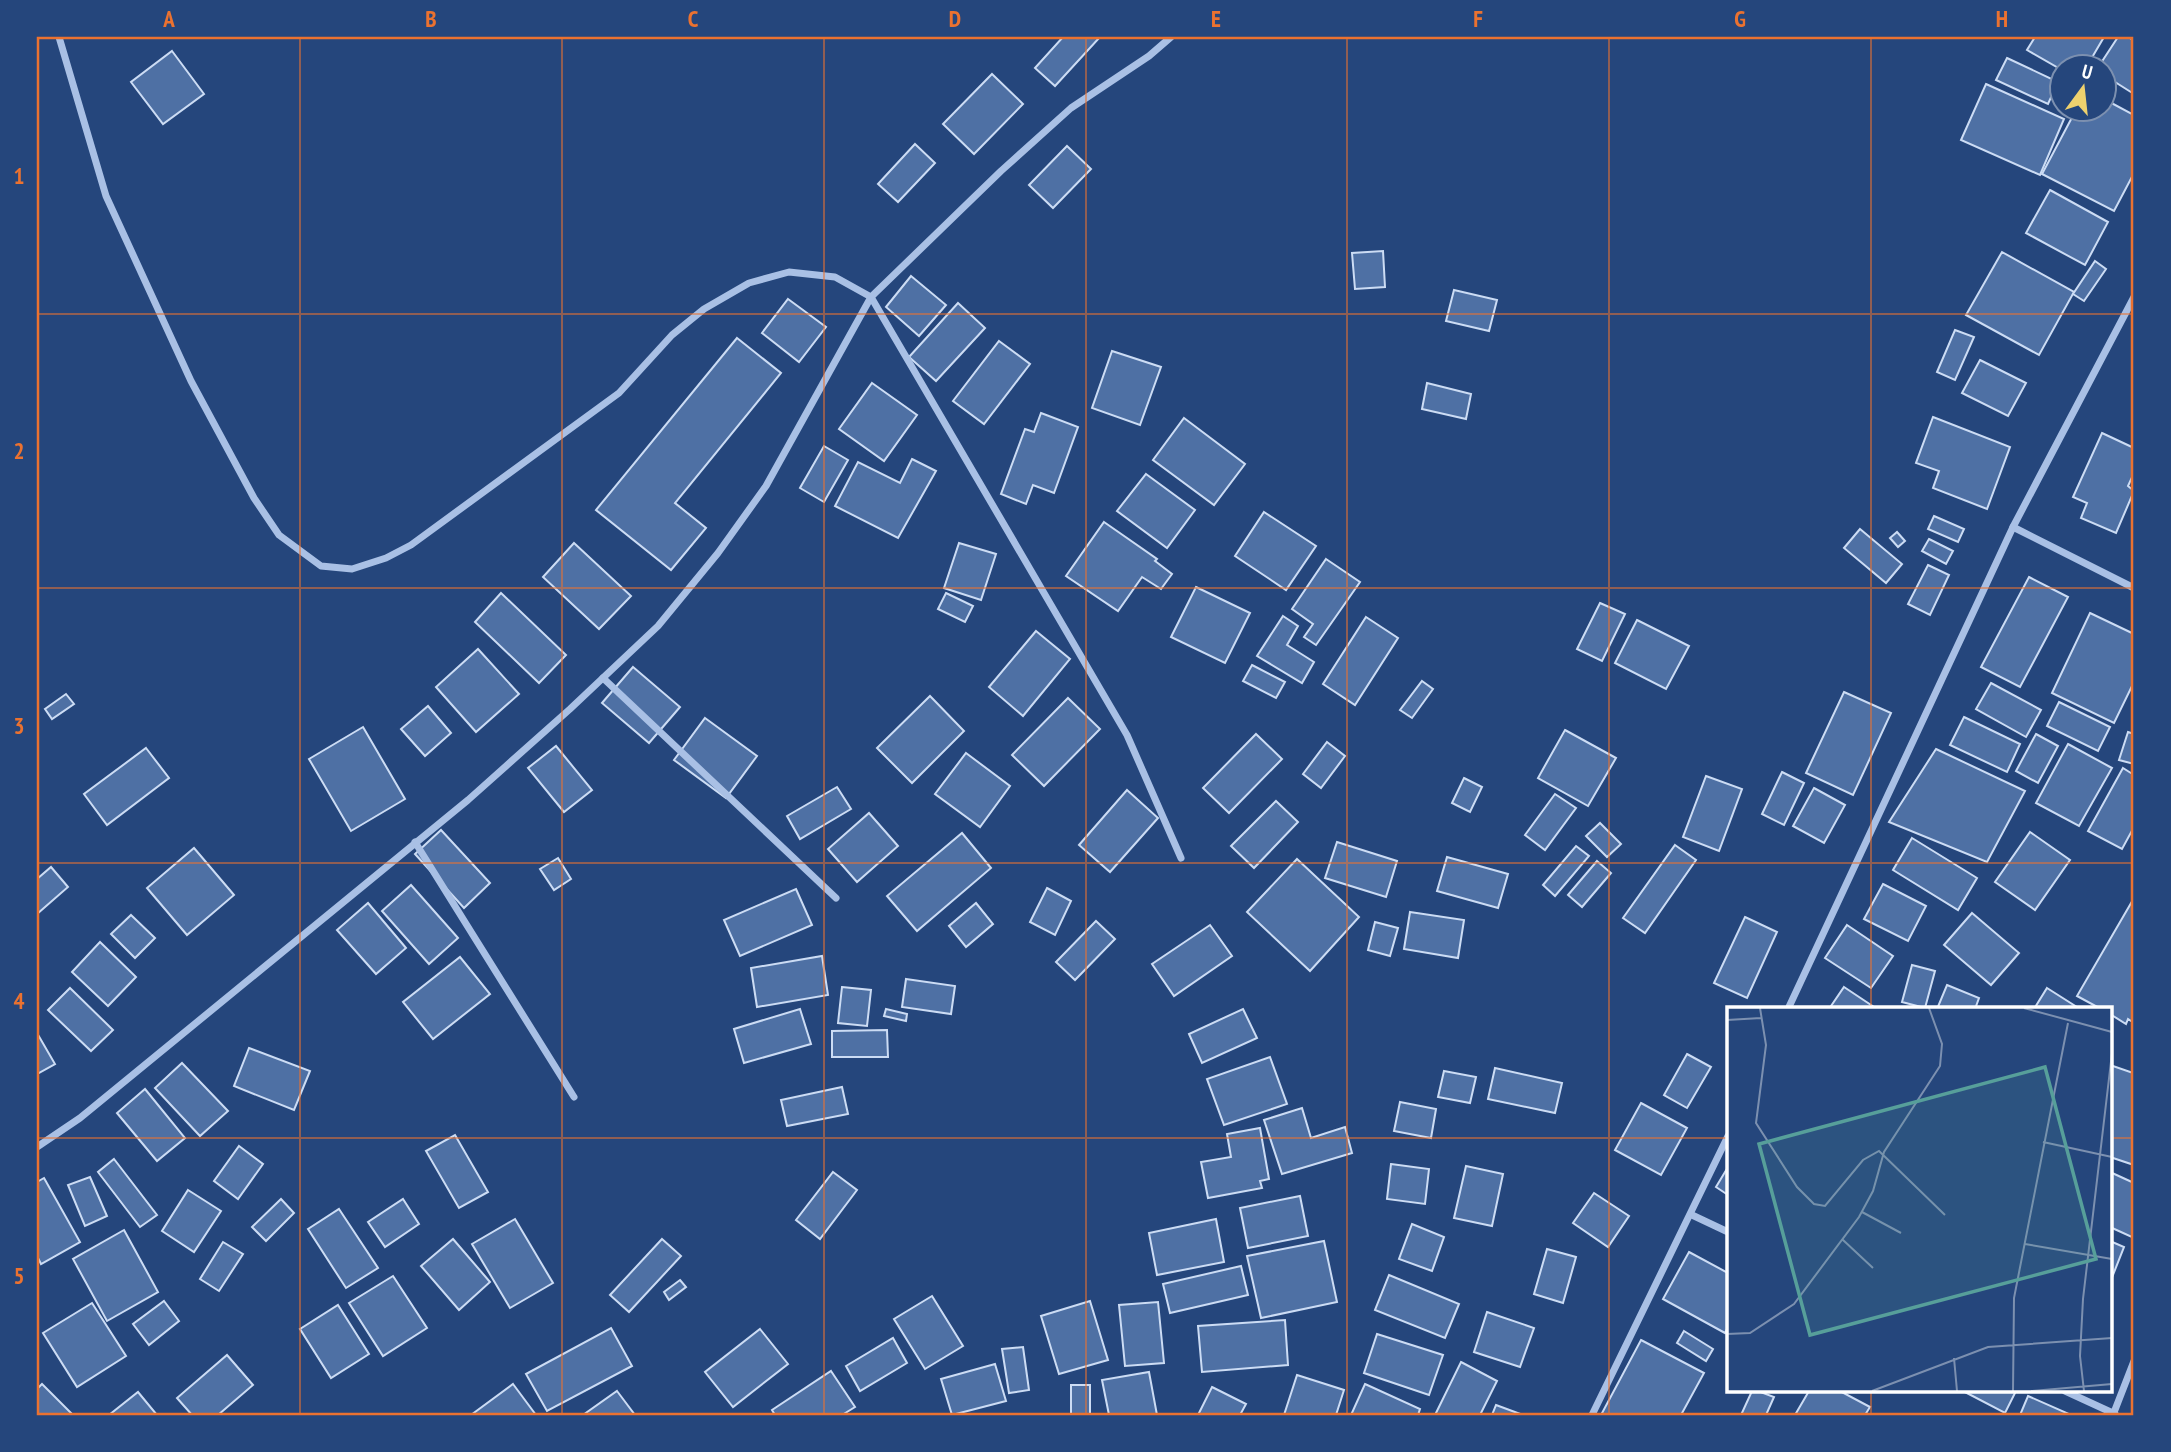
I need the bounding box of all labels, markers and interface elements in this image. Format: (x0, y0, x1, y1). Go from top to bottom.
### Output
text: A (162, 4, 175, 33)
text: B (425, 4, 437, 33)
text: C (688, 4, 699, 33)
text: D (949, 4, 961, 33)
text: E (1211, 4, 1221, 33)
text: F (1473, 4, 1483, 33)
text: G (1734, 4, 1746, 33)
text: H (1996, 4, 2008, 33)
north arrow (2048, 52, 2118, 122)
text: U (2080, 59, 2095, 84)
text: 1 (14, 161, 25, 190)
text: 2 (14, 436, 25, 465)
text: 3 (14, 711, 25, 740)
text: 4 (14, 986, 25, 1015)
inset map (1727, 1007, 2112, 1392)
text: 5 (14, 1261, 25, 1290)

